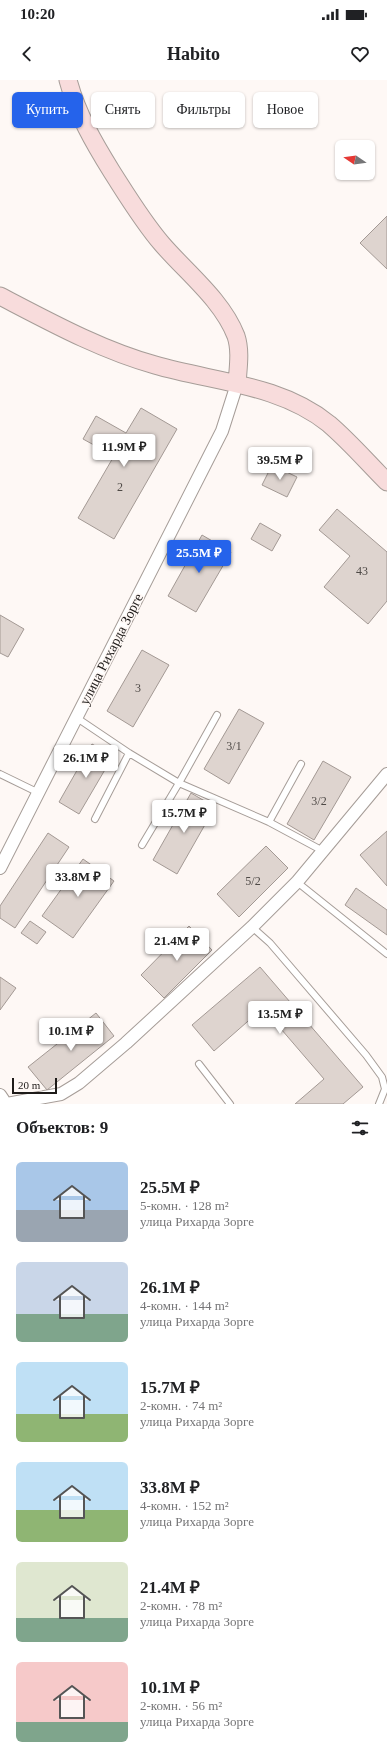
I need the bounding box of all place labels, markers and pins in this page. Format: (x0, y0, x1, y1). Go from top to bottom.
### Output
pin: 11.9M ₽ (87, 434, 161, 468)
pin: 39.5M ₽ (243, 447, 317, 481)
pin: 25.5M ₽ (162, 540, 236, 574)
pin: 26.1M ₽ (49, 745, 123, 779)
pin: 15.7M ₽ (147, 800, 221, 834)
pin: 33.8M ₽ (41, 864, 115, 898)
pin: 21.4M ₽ (140, 928, 214, 962)
pin: 13.5M ₽ (243, 1001, 317, 1035)
pin: 10.1M ₽ (34, 1018, 108, 1052)

